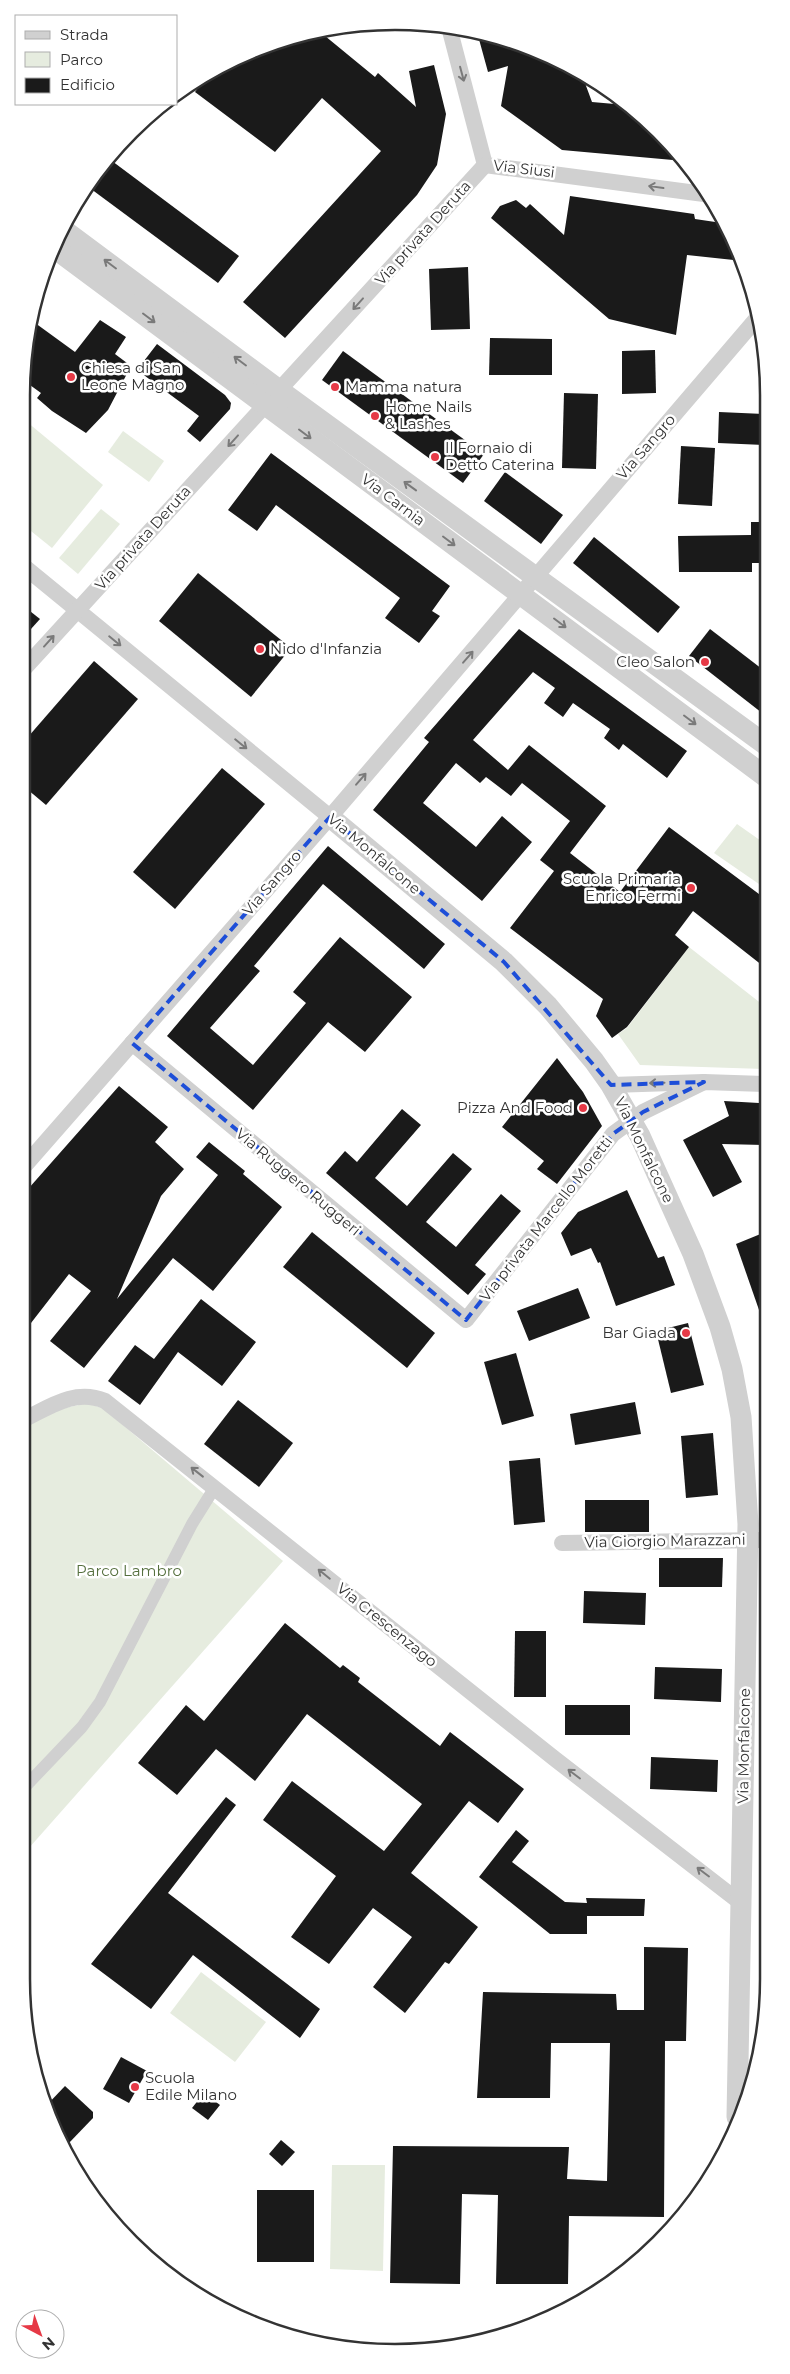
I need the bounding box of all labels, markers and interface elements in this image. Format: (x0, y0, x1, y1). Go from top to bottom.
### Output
legend (15, 15, 178, 105)
text: Strada (60, 25, 109, 44)
text: Parco (60, 50, 103, 69)
one-way arrow (457, 66, 467, 82)
text: Edificio (60, 75, 115, 94)
street label: Via Siusi (492, 155, 556, 182)
street label: Via privata Deruta (371, 176, 475, 289)
one-way arrow (648, 182, 664, 192)
one-way arrow (103, 259, 117, 269)
one-way arrow (352, 297, 364, 310)
one-way arrow (142, 313, 156, 323)
one-way arrow (234, 356, 247, 367)
place label: Chiesa di San Leone Magno (81, 358, 184, 394)
marker: Chiesa di San Leone Magno (65, 371, 77, 383)
place label: Mamma natura (345, 377, 462, 396)
marker: Mamma natura (329, 381, 341, 393)
place label: Home Nails & Lashes (385, 397, 472, 433)
marker: Home Nails & Lashes (369, 410, 381, 422)
street label: Via Sangro (612, 410, 679, 483)
one-way arrow (298, 429, 312, 439)
one-way arrow (227, 434, 239, 447)
place label: Il Fornaio di Detto Caterina (445, 438, 555, 474)
marker: Il Fornaio di Detto Caterina (429, 451, 441, 463)
street label: Via Carnia (358, 469, 429, 530)
street label: Via privata Deruta (91, 481, 195, 594)
one-way arrow (403, 481, 417, 491)
one-way arrow (442, 536, 455, 547)
one-way arrow (552, 618, 566, 629)
one-way arrow (43, 635, 55, 648)
one-way arrow (109, 636, 122, 647)
place label: Nido d'Infanzia (270, 639, 382, 658)
marker: Nido d'Infanzia (254, 643, 266, 655)
one-way arrow (462, 650, 473, 663)
place label: Cleo Salon (616, 652, 695, 671)
marker: Cleo Salon (699, 656, 711, 668)
one-way arrow (683, 715, 697, 725)
one-way arrow (234, 739, 247, 750)
one-way arrow (355, 773, 367, 786)
street label: Via Monfalcone (324, 809, 425, 898)
street label: Via Sangro (238, 846, 305, 919)
place label: Scuola Primaria Enrico Fermi (563, 869, 681, 905)
marker: Scuola Primaria Enrico Fermi (685, 882, 697, 894)
one-way arrow (650, 1078, 666, 1088)
street label: Via Monfalcone (611, 1094, 678, 1206)
place label: Pizza And Food (457, 1098, 573, 1117)
marker: Pizza And Food (577, 1102, 589, 1114)
street label: Via Ruggero Ruggeri (232, 1124, 365, 1239)
street label: Via privata Marcello Moretti (475, 1132, 616, 1305)
place label: Bar Giada (602, 1323, 676, 1342)
marker: Bar Giada (680, 1327, 692, 1339)
one-way arrow (191, 1467, 204, 1478)
street label: Via Giorgio Marazzani (584, 1530, 746, 1551)
park label: Parco Lambro (76, 1561, 182, 1580)
one-way arrow (318, 1568, 331, 1579)
street label: Via Crescenzago (333, 1578, 441, 1671)
street label: Via Monfalcone (733, 1688, 754, 1804)
one-way arrow (568, 1768, 581, 1779)
one-way arrow (697, 1867, 710, 1878)
place label: Scuola Edile Milano (145, 2068, 237, 2104)
marker: Scuola Edile Milano (129, 2081, 141, 2093)
north arrow (15, 2309, 65, 2359)
text: N (38, 2333, 59, 2354)

